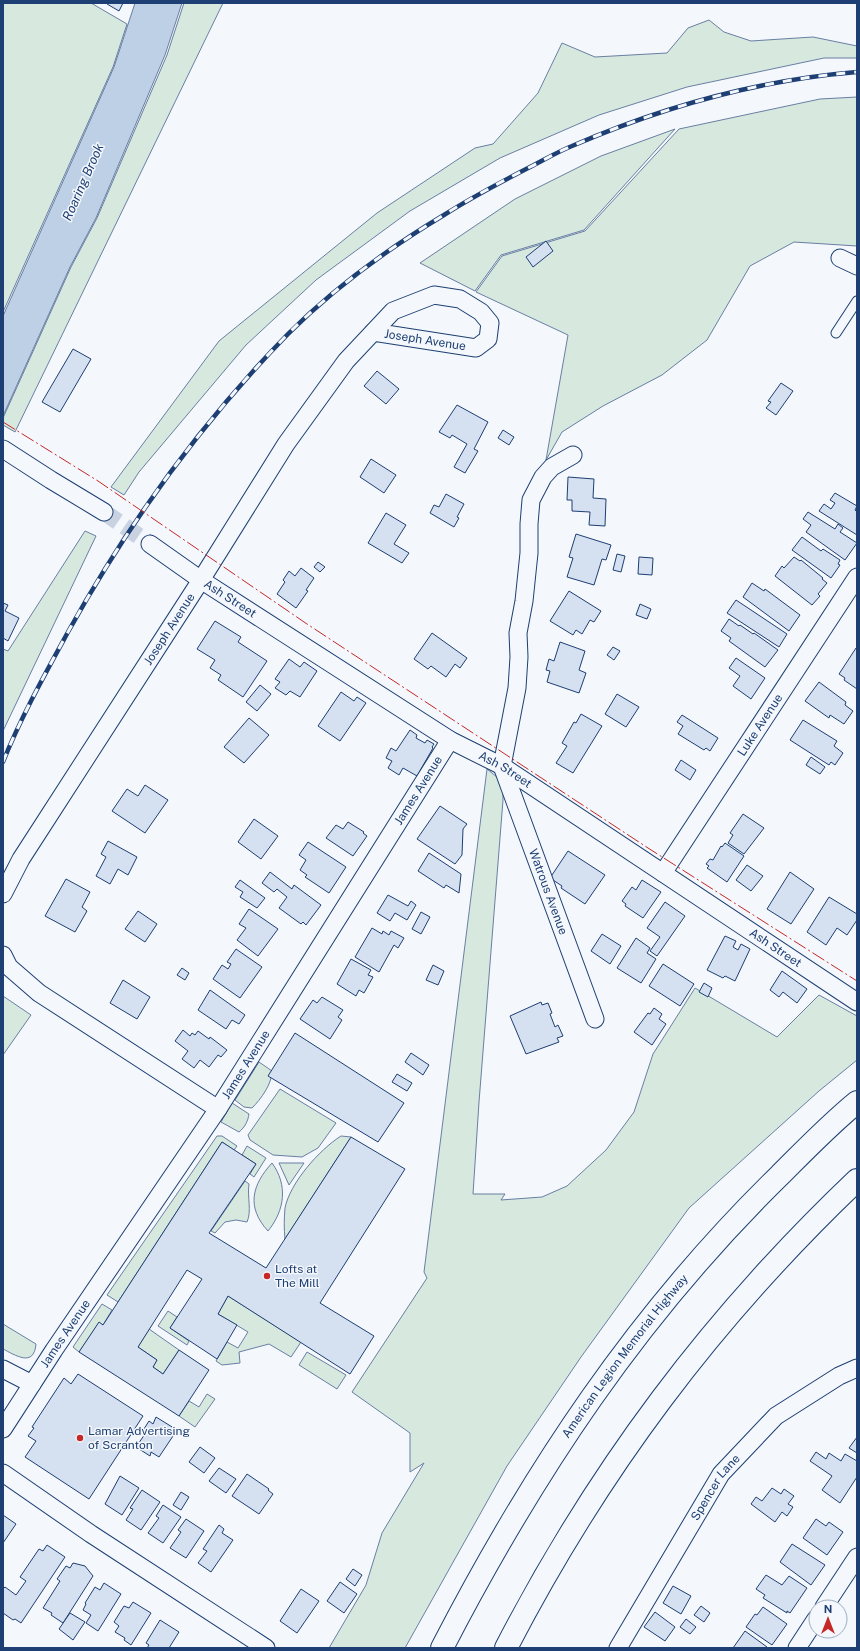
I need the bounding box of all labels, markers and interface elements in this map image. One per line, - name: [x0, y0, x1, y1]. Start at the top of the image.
- water label: Roaring Brook: [59, 141, 107, 223]
- street label: Joseph Avenue: [383, 327, 467, 353]
- street label: Ash Street: [201, 577, 259, 621]
- street label: Joseph Avenue: [141, 590, 198, 668]
- street label: Luke Avenue: [735, 691, 786, 759]
- street label: Ash Street: [476, 748, 535, 791]
- street label: James Avenue: [392, 753, 445, 827]
- street label: Watrous Avenue: [526, 847, 570, 937]
- street label: Ash Street: [747, 926, 804, 970]
- street label: James Avenue: [219, 1027, 273, 1102]
- place label: Lofts at The Mill: [275, 1262, 320, 1290]
- marker: Lofts at The Mill: [262, 1271, 272, 1281]
- street label: American Legion Memorial Highway: [559, 1271, 691, 1441]
- street label: James Avenue: [38, 1297, 93, 1370]
- place label: Lamar Advertising of Scranton: [88, 1424, 190, 1452]
- marker: Lamar Advertising of Scranton: [75, 1433, 85, 1443]
- street label: Spencer Lane: [688, 1451, 743, 1523]
- north arrow: [808, 1599, 848, 1639]
- text: N: [824, 1603, 832, 1615]

